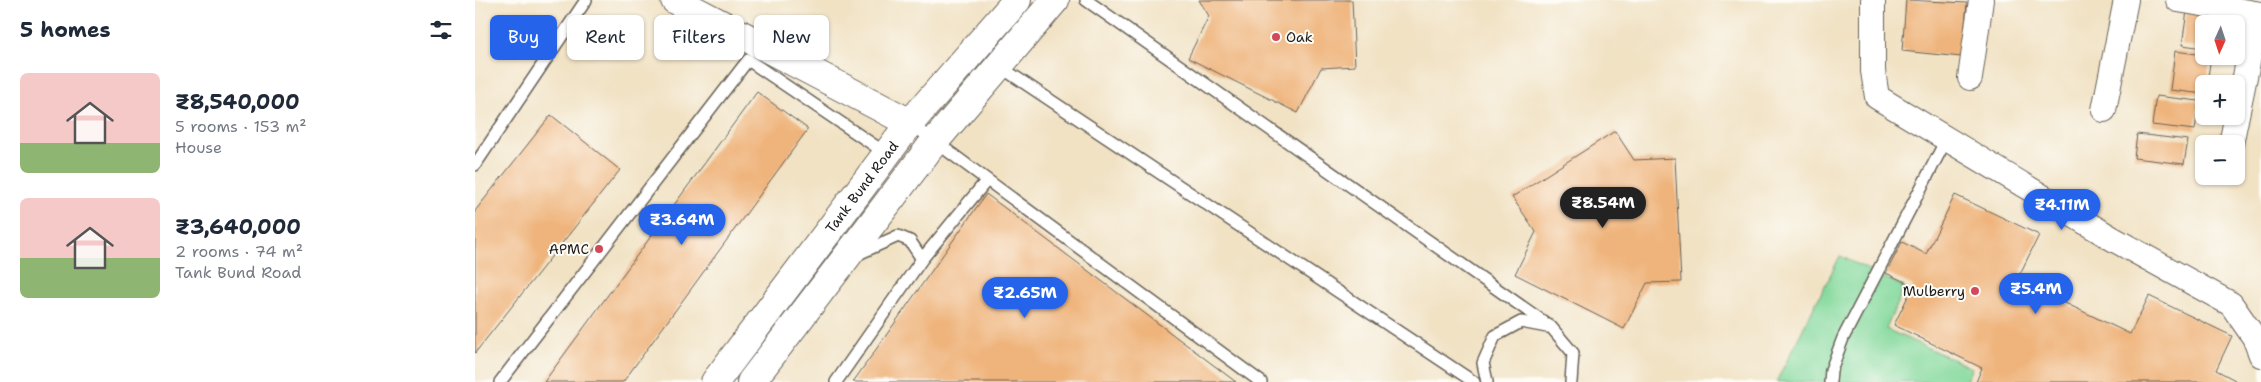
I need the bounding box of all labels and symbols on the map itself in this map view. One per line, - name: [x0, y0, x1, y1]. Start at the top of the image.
- north arrow: [2195, 15, 2245, 65]
- place label: Oak: [1286, 28, 1313, 46]
- marker: Oak: [1270, 31, 1282, 43]
- street label: Tank Bund Road: [821, 137, 902, 237]
- pin: ₹8.54M: [1562, 186, 1644, 229]
- pin: ₹4.11M: [2021, 188, 2103, 231]
- pin: ₹3.64M: [641, 204, 723, 246]
- place label: APMC: [549, 240, 589, 258]
- marker: APMC: [593, 243, 605, 255]
- pin: ₹5.4M: [2001, 272, 2071, 315]
- pin: ₹2.65M: [984, 276, 1066, 319]
- place label: Mulberry: [1903, 282, 1965, 300]
- marker: Mulberry: [1969, 285, 1981, 297]

